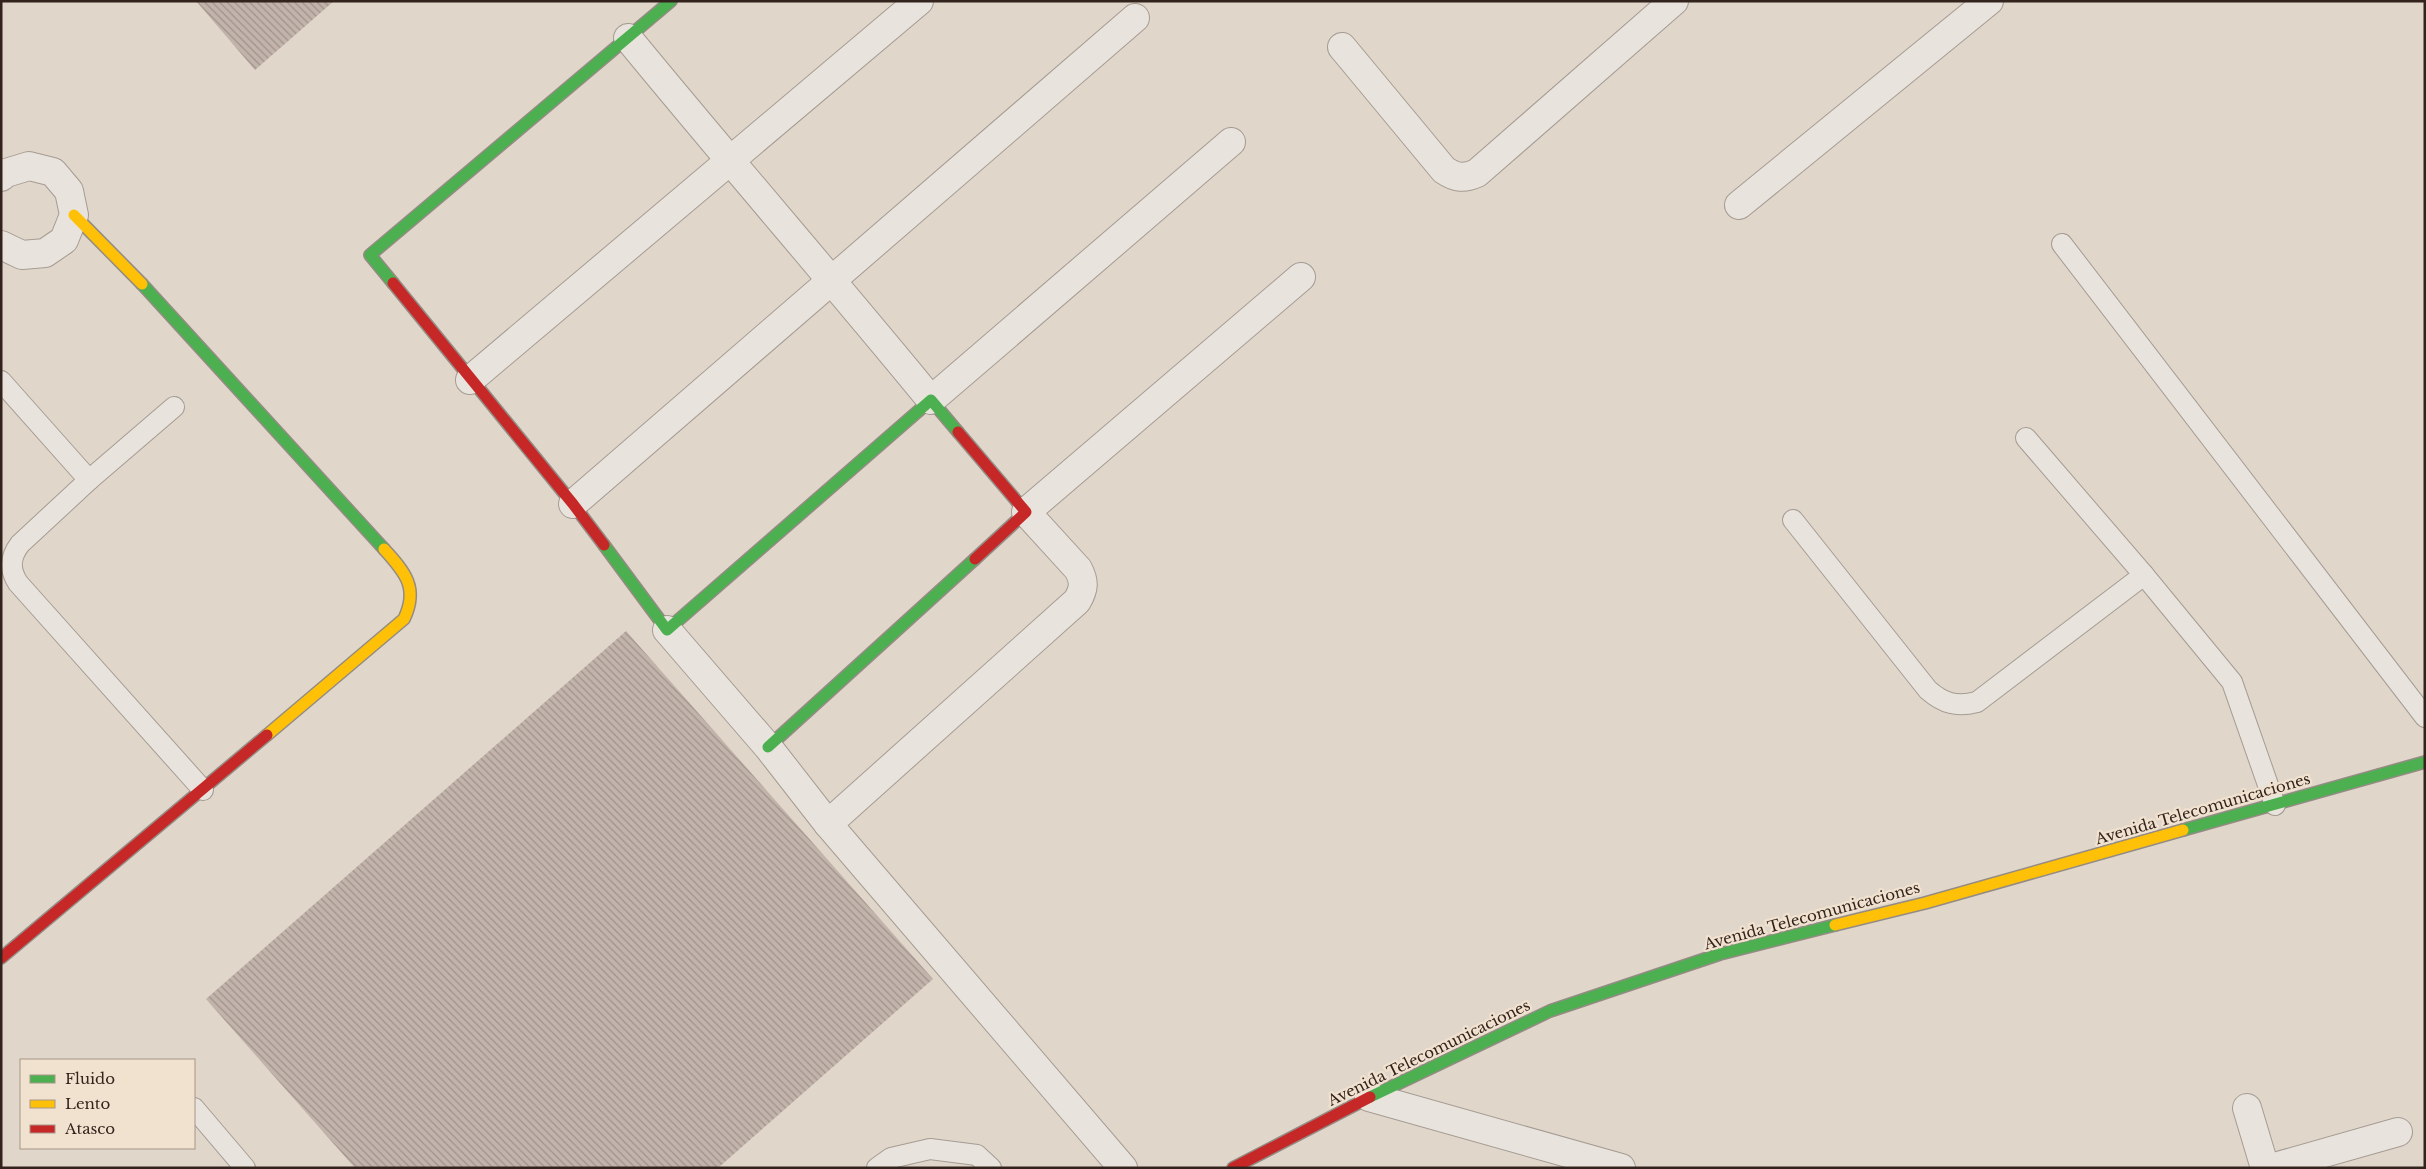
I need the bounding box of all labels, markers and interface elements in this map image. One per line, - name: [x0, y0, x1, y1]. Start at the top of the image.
- street label: Avenida Telecomunicaciones: [2092, 769, 2313, 849]
- street label: Avenida Telecomunicaciones: [1701, 877, 1922, 954]
- street label: Avenida Telecomunicaciones: [1324, 995, 1533, 1110]
- legend: [20, 1059, 195, 1149]
- text: Fluido: [65, 1069, 115, 1088]
- text: Lento: [65, 1094, 111, 1113]
- text: Atasco: [64, 1119, 115, 1138]

